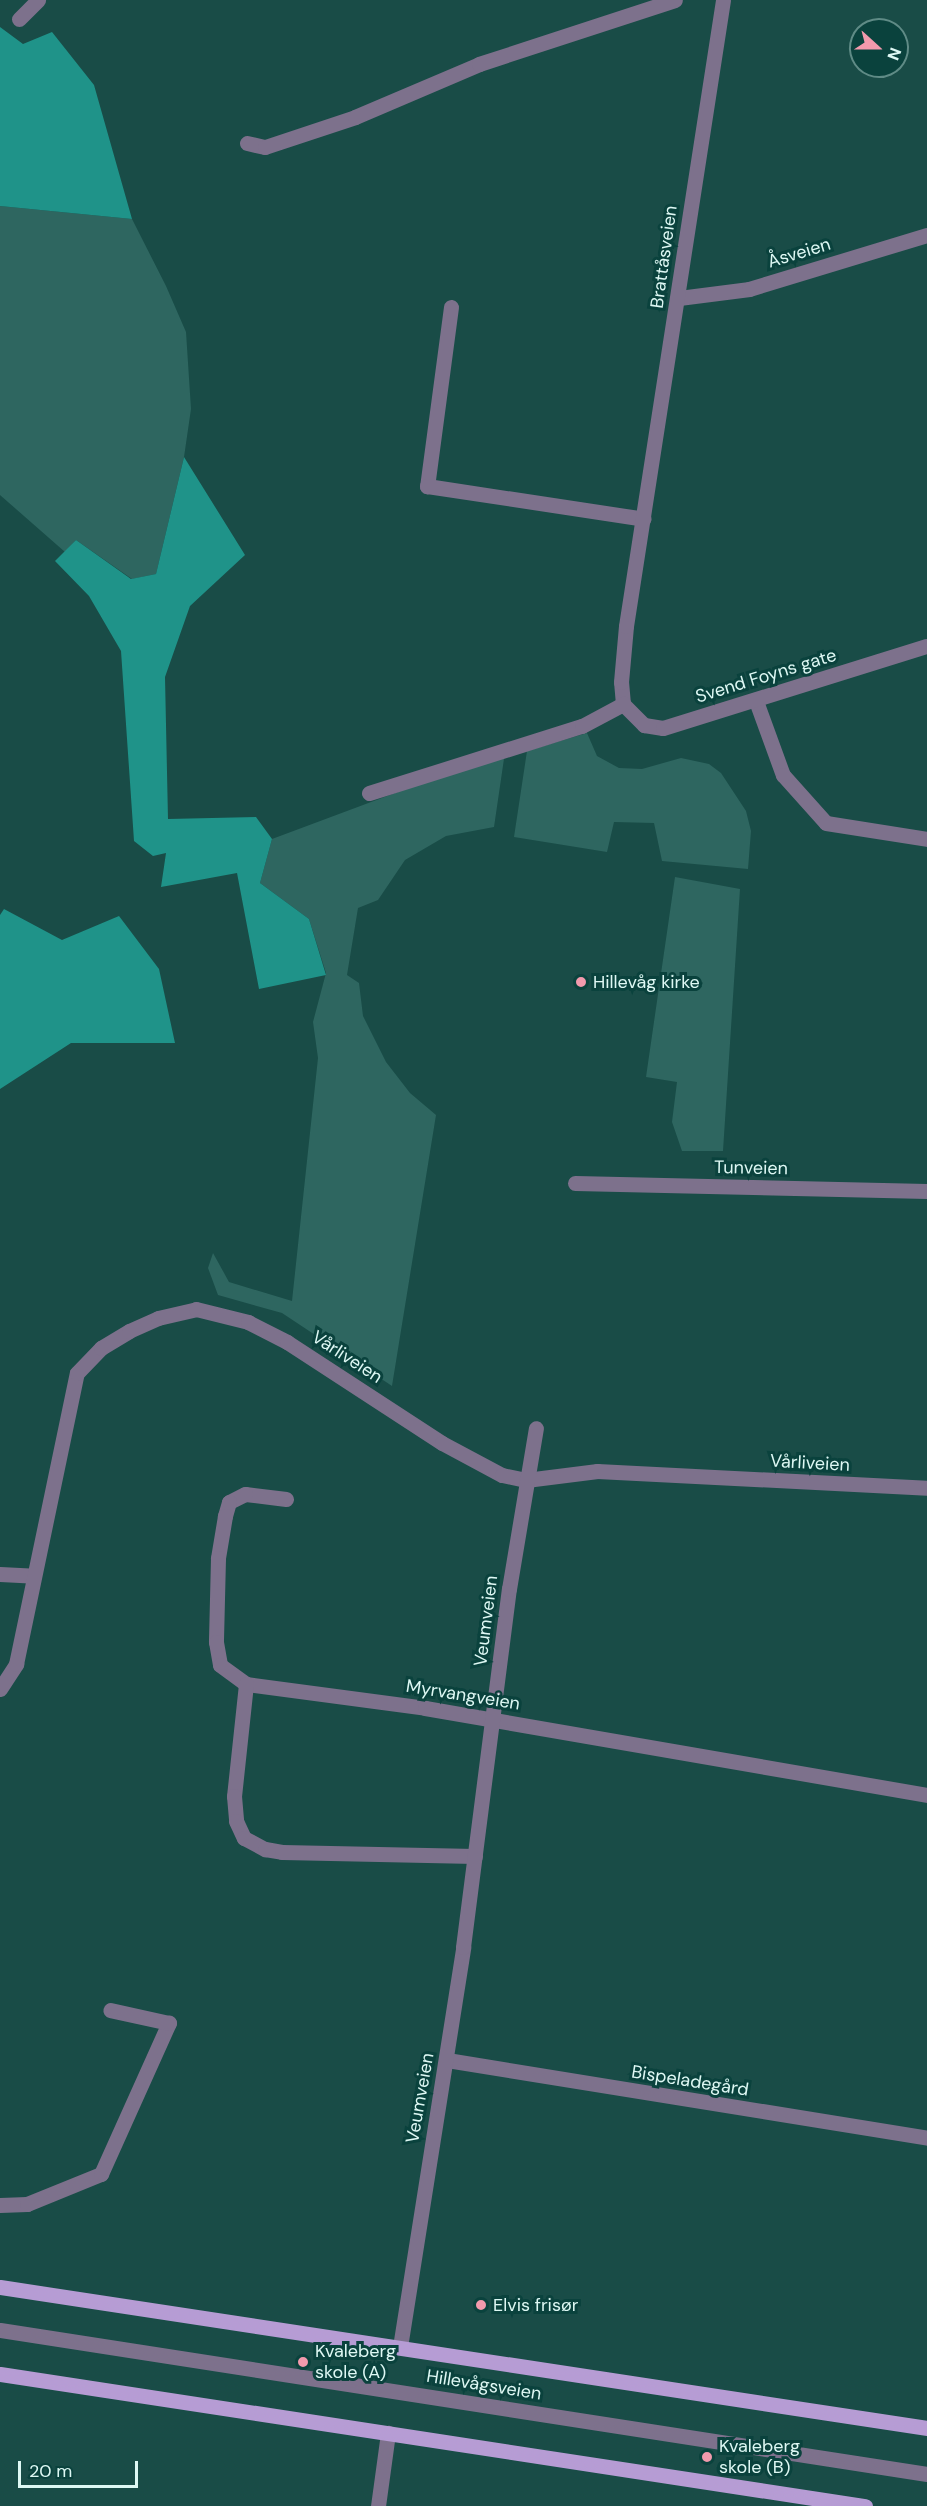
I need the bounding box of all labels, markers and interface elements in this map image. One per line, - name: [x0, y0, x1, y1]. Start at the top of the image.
- north arrow: [849, 18, 909, 78]
- text: N: [883, 45, 906, 63]
- street label: Brattåsveien: [646, 204, 682, 310]
- street label: Åsveien: [765, 233, 833, 273]
- street label: Svend Foyns gate: [693, 644, 839, 708]
- place label: Hillevåg kirke: [593, 971, 700, 993]
- marker: Hillevåg kirke: [574, 975, 588, 989]
- street label: Tunveien: [714, 1157, 788, 1179]
- street label: Vårliveien: [308, 1326, 386, 1388]
- street label: Vårliveien: [770, 1450, 850, 1476]
- street label: Veumveien: [470, 1574, 502, 1668]
- street label: Myrvangveien: [404, 1675, 522, 1715]
- street label: Veumveien: [401, 2051, 439, 2145]
- street label: Bispeladegård: [630, 2061, 750, 2101]
- place label: Elvis frisør: [493, 2294, 578, 2316]
- marker: Elvis frisør: [474, 2298, 488, 2312]
- place label: Kvaleberg skole (A): [315, 2341, 396, 2384]
- marker: Kvaleberg skole (A): [296, 2355, 310, 2369]
- street label: Hillevågsveien: [425, 2365, 543, 2405]
- place label: Kvaleberg skole (B): [719, 2436, 800, 2478]
- scale bar: [21, 2449, 141, 2487]
- marker: Kvaleberg skole (B): [700, 2450, 714, 2464]
- text: 20 m: [29, 2459, 72, 2483]

